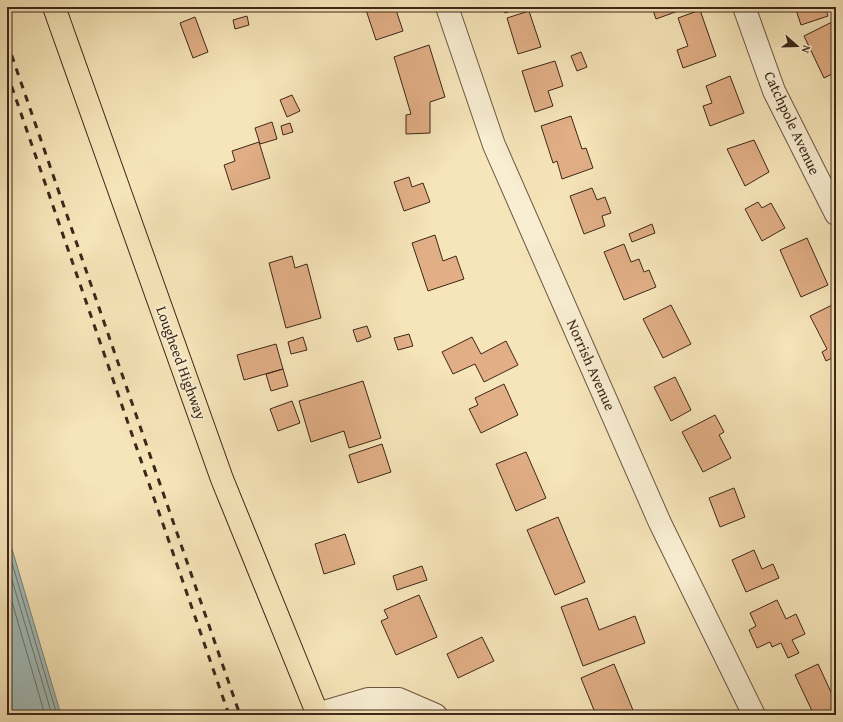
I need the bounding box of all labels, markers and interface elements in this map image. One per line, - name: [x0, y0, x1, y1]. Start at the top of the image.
- north arrow: [777, 26, 817, 66]
- text: N: [797, 43, 815, 56]
- street label: Catchpole Avenue: [759, 68, 826, 178]
- street label: Lougheed Highway: [151, 303, 212, 423]
- street label: Norrish Avenue: [562, 316, 621, 414]

